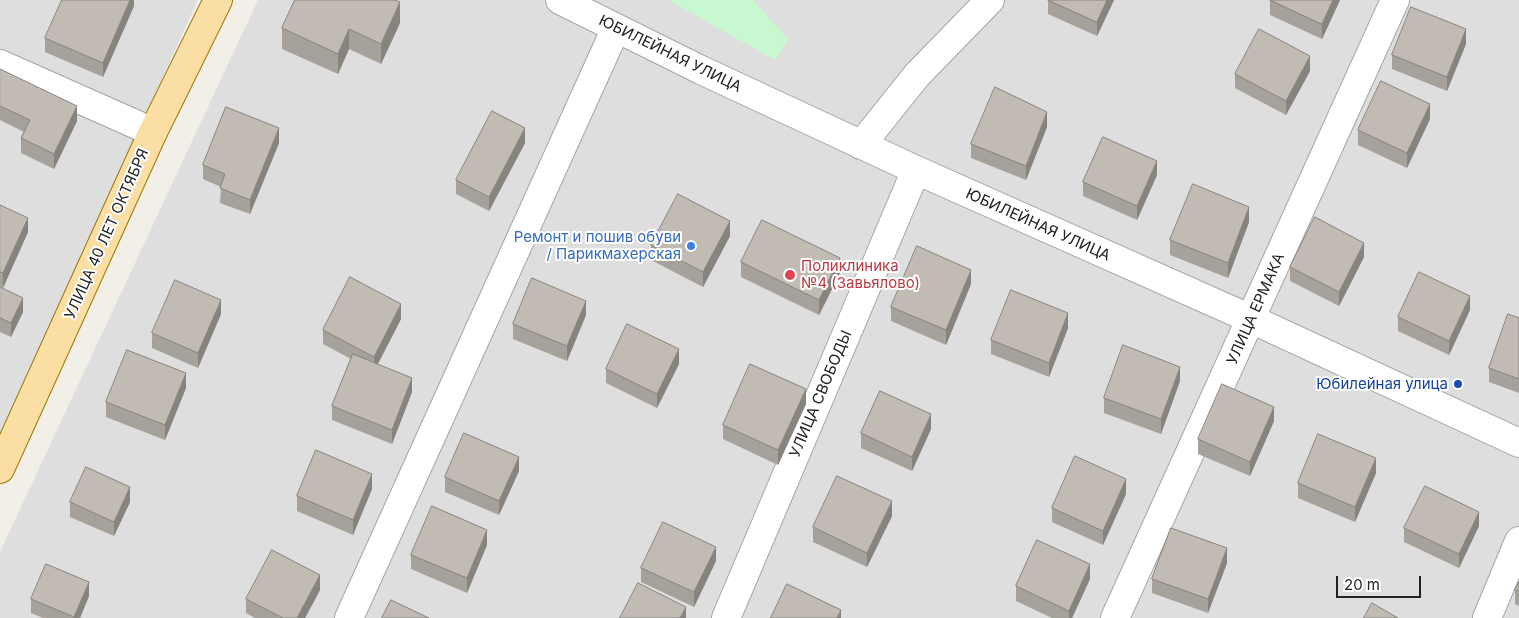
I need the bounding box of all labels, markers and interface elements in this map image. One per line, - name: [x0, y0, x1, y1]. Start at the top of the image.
- street label: ЮБИЛЕЙНАЯ УЛИЦА: [596, 12, 744, 96]
- street label: УЛИЦА 40 ЛЕТ ОКТЯБРЯ: [61, 146, 153, 322]
- street label: ЮБИЛЕЙНАЯ УЛИЦА: [963, 185, 1113, 265]
- place label: Ремонт и пошив обуви / Парикмахерская: [514, 228, 681, 263]
- marker: Ремонт и пошив обуви / Парикмахерская: [685, 240, 697, 252]
- street label: УЛИЦА ЕРМАКА: [1223, 250, 1289, 368]
- place label: Поликлиника №4 (Завьялово): [801, 257, 920, 292]
- marker: Поликлиника №4 (Завьялово): [783, 268, 797, 282]
- street label: УЛИЦА СВОБОДЫ: [786, 328, 856, 460]
- place label: Юбилейная улица: [1316, 375, 1448, 393]
- marker: Юбилейная улица: [1452, 378, 1464, 390]
- scale bar: [1339, 566, 1424, 598]
- text: 20 m: [1344, 575, 1380, 594]

